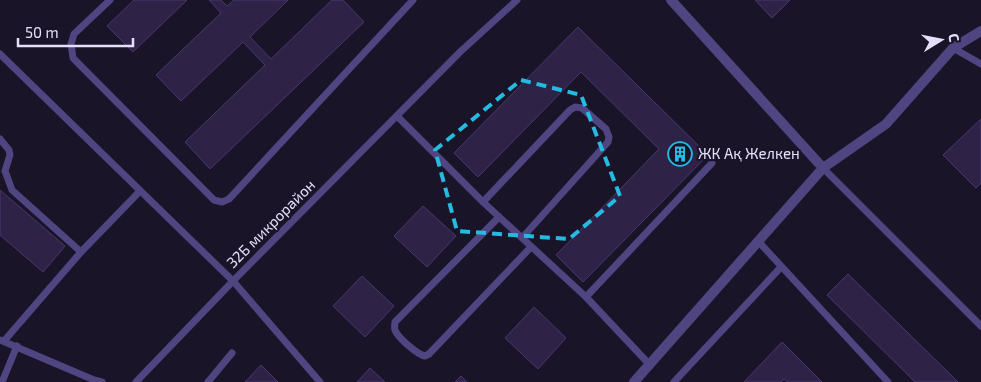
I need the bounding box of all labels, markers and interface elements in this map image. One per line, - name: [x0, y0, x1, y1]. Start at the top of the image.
- scale bar: [18, 15, 132, 47]
- north arrow: [916, 15, 966, 65]
- text: 50 m: [25, 23, 59, 41]
- text: С: [945, 32, 963, 43]
- building icon: ЖК Ақ Желкен: [667, 141, 693, 167]
- place label: ЖК Ақ Желкен: [698, 144, 800, 162]
- street label: 32Б микрорайон: [222, 175, 318, 271]

